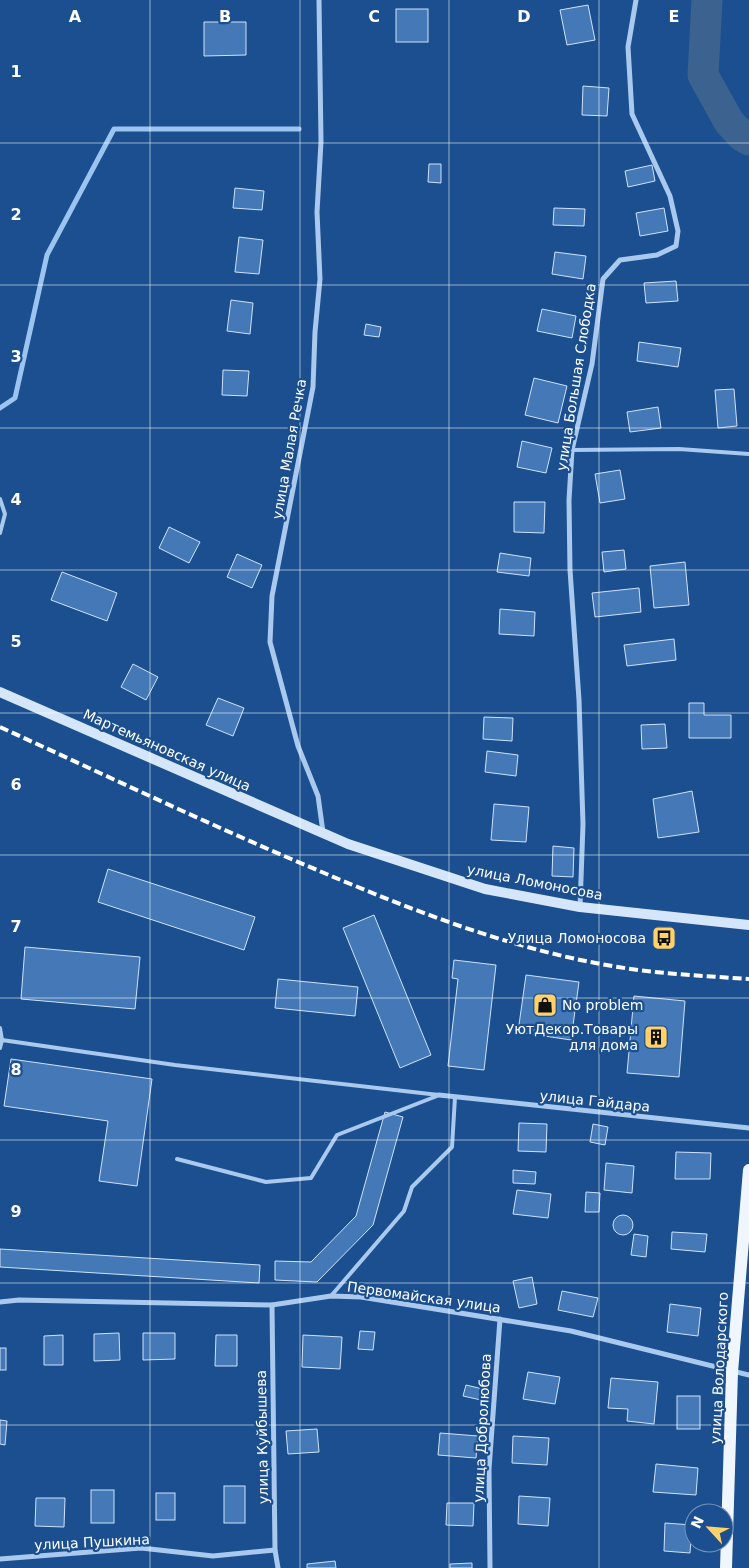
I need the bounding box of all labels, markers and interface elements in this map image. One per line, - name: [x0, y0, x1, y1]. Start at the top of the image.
- text: A: [69, 7, 82, 26]
- text: B: [219, 7, 231, 26]
- text: C: [368, 7, 380, 26]
- text: D: [517, 7, 531, 26]
- text: E: [669, 7, 679, 26]
- text: 1: [10, 62, 22, 81]
- text: 2: [10, 205, 22, 224]
- street label: улица Большая Слободка: [553, 282, 599, 472]
- text: 3: [10, 347, 22, 366]
- street label: улица Малая Речка: [269, 378, 309, 520]
- text: 4: [10, 490, 22, 509]
- text: 5: [10, 632, 22, 651]
- street label: Мартемьяновская улица: [81, 706, 253, 794]
- text: 6: [10, 775, 22, 794]
- street label: улица Ломоносова: [466, 861, 604, 903]
- text: 7: [10, 917, 22, 936]
- bus stop icon: Улица Ломоносова: [651, 925, 677, 951]
- place label: Улица Ломоносова: [508, 930, 646, 946]
- shop icon: No problem: [532, 992, 558, 1018]
- place label: No problem: [562, 997, 643, 1013]
- place label: УютДекор.Товары для дома: [506, 1021, 638, 1053]
- building icon: УютДекор.Товары для дома: [643, 1024, 669, 1050]
- text: 8: [10, 1060, 22, 1079]
- street label: улица Гайдара: [539, 1087, 651, 1115]
- text: 9: [10, 1202, 22, 1221]
- street label: Первомайская улица: [346, 1278, 502, 1316]
- street label: улица Володарского: [707, 1292, 731, 1444]
- street label: улица Добролюбова: [470, 1353, 494, 1503]
- street label: улица Куйбышева: [253, 1370, 271, 1504]
- north arrow: [684, 1503, 734, 1553]
- text: N: [688, 1514, 707, 1531]
- street label: улица Пушкина: [34, 1531, 150, 1553]

